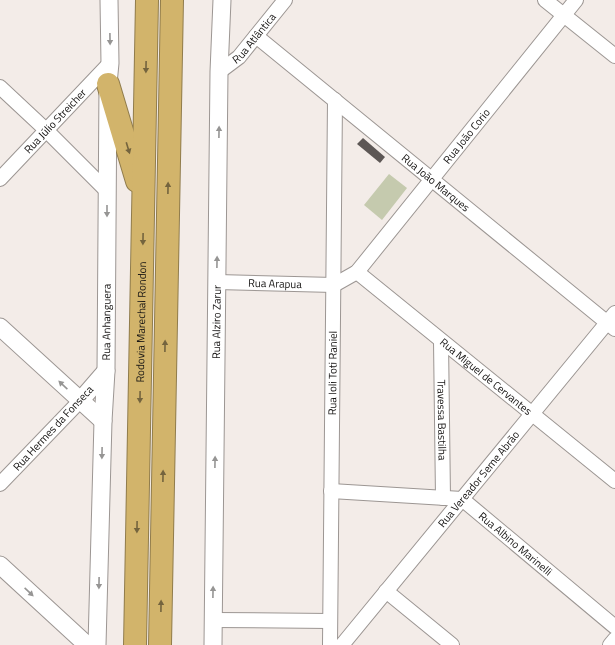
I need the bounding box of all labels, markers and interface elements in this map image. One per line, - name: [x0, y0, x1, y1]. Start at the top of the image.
- street label: Rua Atlântica: [229, 9, 280, 67]
- one-way arrow: [107, 33, 113, 46]
- one-way arrow: [143, 61, 149, 74]
- street label: Rua Júlio Streicher: [20, 85, 90, 157]
- street label: Rua João Corio: [439, 105, 494, 167]
- one-way arrow: [216, 125, 222, 138]
- one-way arrow: [125, 143, 131, 155]
- street label: Rua João Marques: [398, 150, 473, 215]
- one-way arrow: [165, 182, 172, 194]
- one-way arrow: [104, 205, 110, 218]
- one-way arrow: [140, 233, 146, 246]
- one-way arrow: [214, 255, 220, 268]
- street label: Rodovia Marechal Rondon: [132, 261, 150, 383]
- street label: Rua Arapua: [248, 275, 302, 292]
- street label: Rua Anhanguera: [98, 283, 115, 361]
- street label: Rua Alziro Zarur: [208, 285, 225, 359]
- street label: Rua Ioli Toti Raniel: [324, 331, 341, 415]
- street label: Rua Miguel de Cervantes: [436, 334, 535, 419]
- one-way arrow: [162, 339, 168, 352]
- street label: Travessa Bastilha: [433, 380, 451, 461]
- street label: Rua Hermes da Fonseca: [9, 381, 97, 474]
- one-way arrow: [58, 381, 69, 390]
- one-way arrow: [137, 391, 143, 404]
- street label: Rua Vereador Seme Abrão: [434, 427, 523, 531]
- one-way arrow: [99, 447, 105, 460]
- one-way arrow: [212, 455, 218, 468]
- one-way arrow: [160, 469, 166, 482]
- street label: Rua Albino Marinelli: [475, 508, 556, 579]
- one-way arrow: [134, 521, 140, 534]
- one-way arrow: [96, 577, 102, 590]
- one-way arrow: [210, 585, 216, 598]
- one-way arrow: [24, 587, 34, 596]
- one-way arrow: [158, 599, 164, 612]

